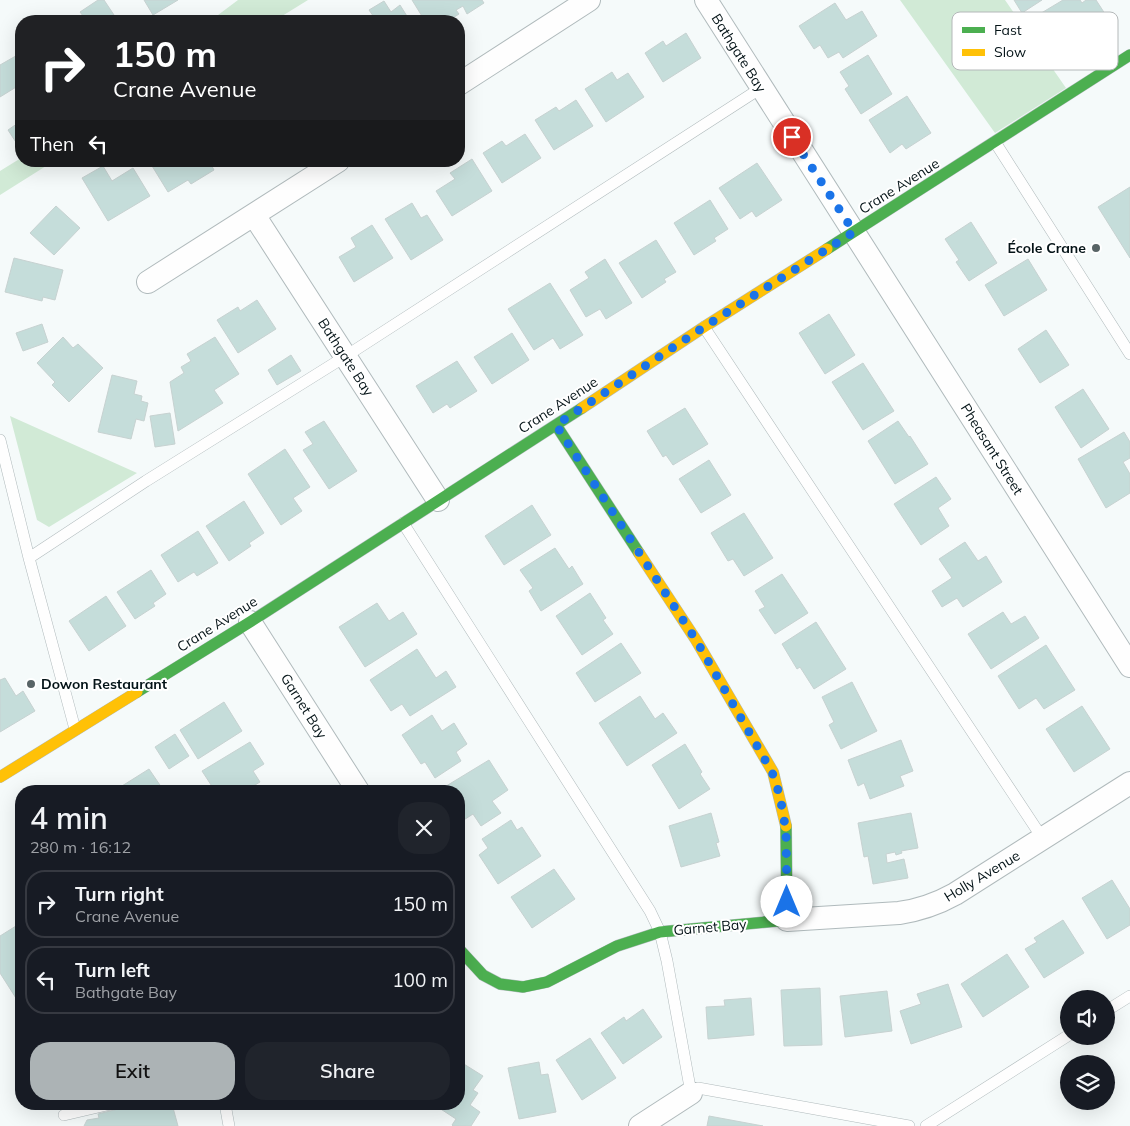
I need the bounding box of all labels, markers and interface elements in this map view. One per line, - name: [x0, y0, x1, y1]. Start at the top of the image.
- street label: Bathgate Bay: [708, 10, 771, 96]
- legend: [952, 12, 1118, 70]
- text: Fast: [994, 21, 1022, 39]
- text: 150 m: [113, 32, 217, 76]
- icon: right: [30, 35, 95, 100]
- text: Slow: [994, 43, 1026, 61]
- text: Crane Avenue: [113, 75, 256, 103]
- pin: [771, 116, 813, 158]
- icon: arrive: [778, 123, 806, 151]
- icon: left: [84, 130, 112, 158]
- text: Then: [30, 132, 74, 156]
- street label: Crane Avenue: [856, 154, 942, 218]
- place label: École Crane: [1008, 239, 1086, 257]
- marker: École Crane: [1090, 242, 1102, 254]
- street label: Bathgate Bay: [314, 315, 378, 400]
- street label: Crane Avenue: [515, 373, 601, 437]
- street label: Pheasant Street: [957, 400, 1027, 498]
- street label: Crane Avenue: [174, 592, 260, 656]
- street label: Garnet Bay: [277, 670, 331, 742]
- place label: Dowon Restaurant: [41, 675, 168, 693]
- marker: Dowon Restaurant: [25, 678, 37, 690]
- text: 4 min: [30, 799, 108, 837]
- button: close: [398, 802, 450, 854]
- text: 280 m · 16:12: [30, 837, 131, 857]
- street label: Holly Avenue: [941, 846, 1023, 906]
- position arrow: [760, 875, 812, 927]
- text: Turn right: [75, 882, 164, 906]
- icon: right: [32, 890, 60, 918]
- text: 150 m: [392, 892, 448, 916]
- text: Crane Avenue: [75, 906, 179, 926]
- street label: Garnet Bay: [673, 915, 748, 939]
- text: Turn left: [75, 958, 150, 982]
- icon: left: [32, 966, 60, 994]
- text: 100 m: [392, 968, 448, 992]
- text: Bathgate Bay: [75, 982, 177, 1002]
- map controls: [1060, 990, 1115, 1110]
- button: sound: [1060, 990, 1115, 1045]
- button: Exit: [30, 1042, 235, 1100]
- button: Share: [245, 1042, 450, 1100]
- button: layers: [1060, 1055, 1115, 1110]

